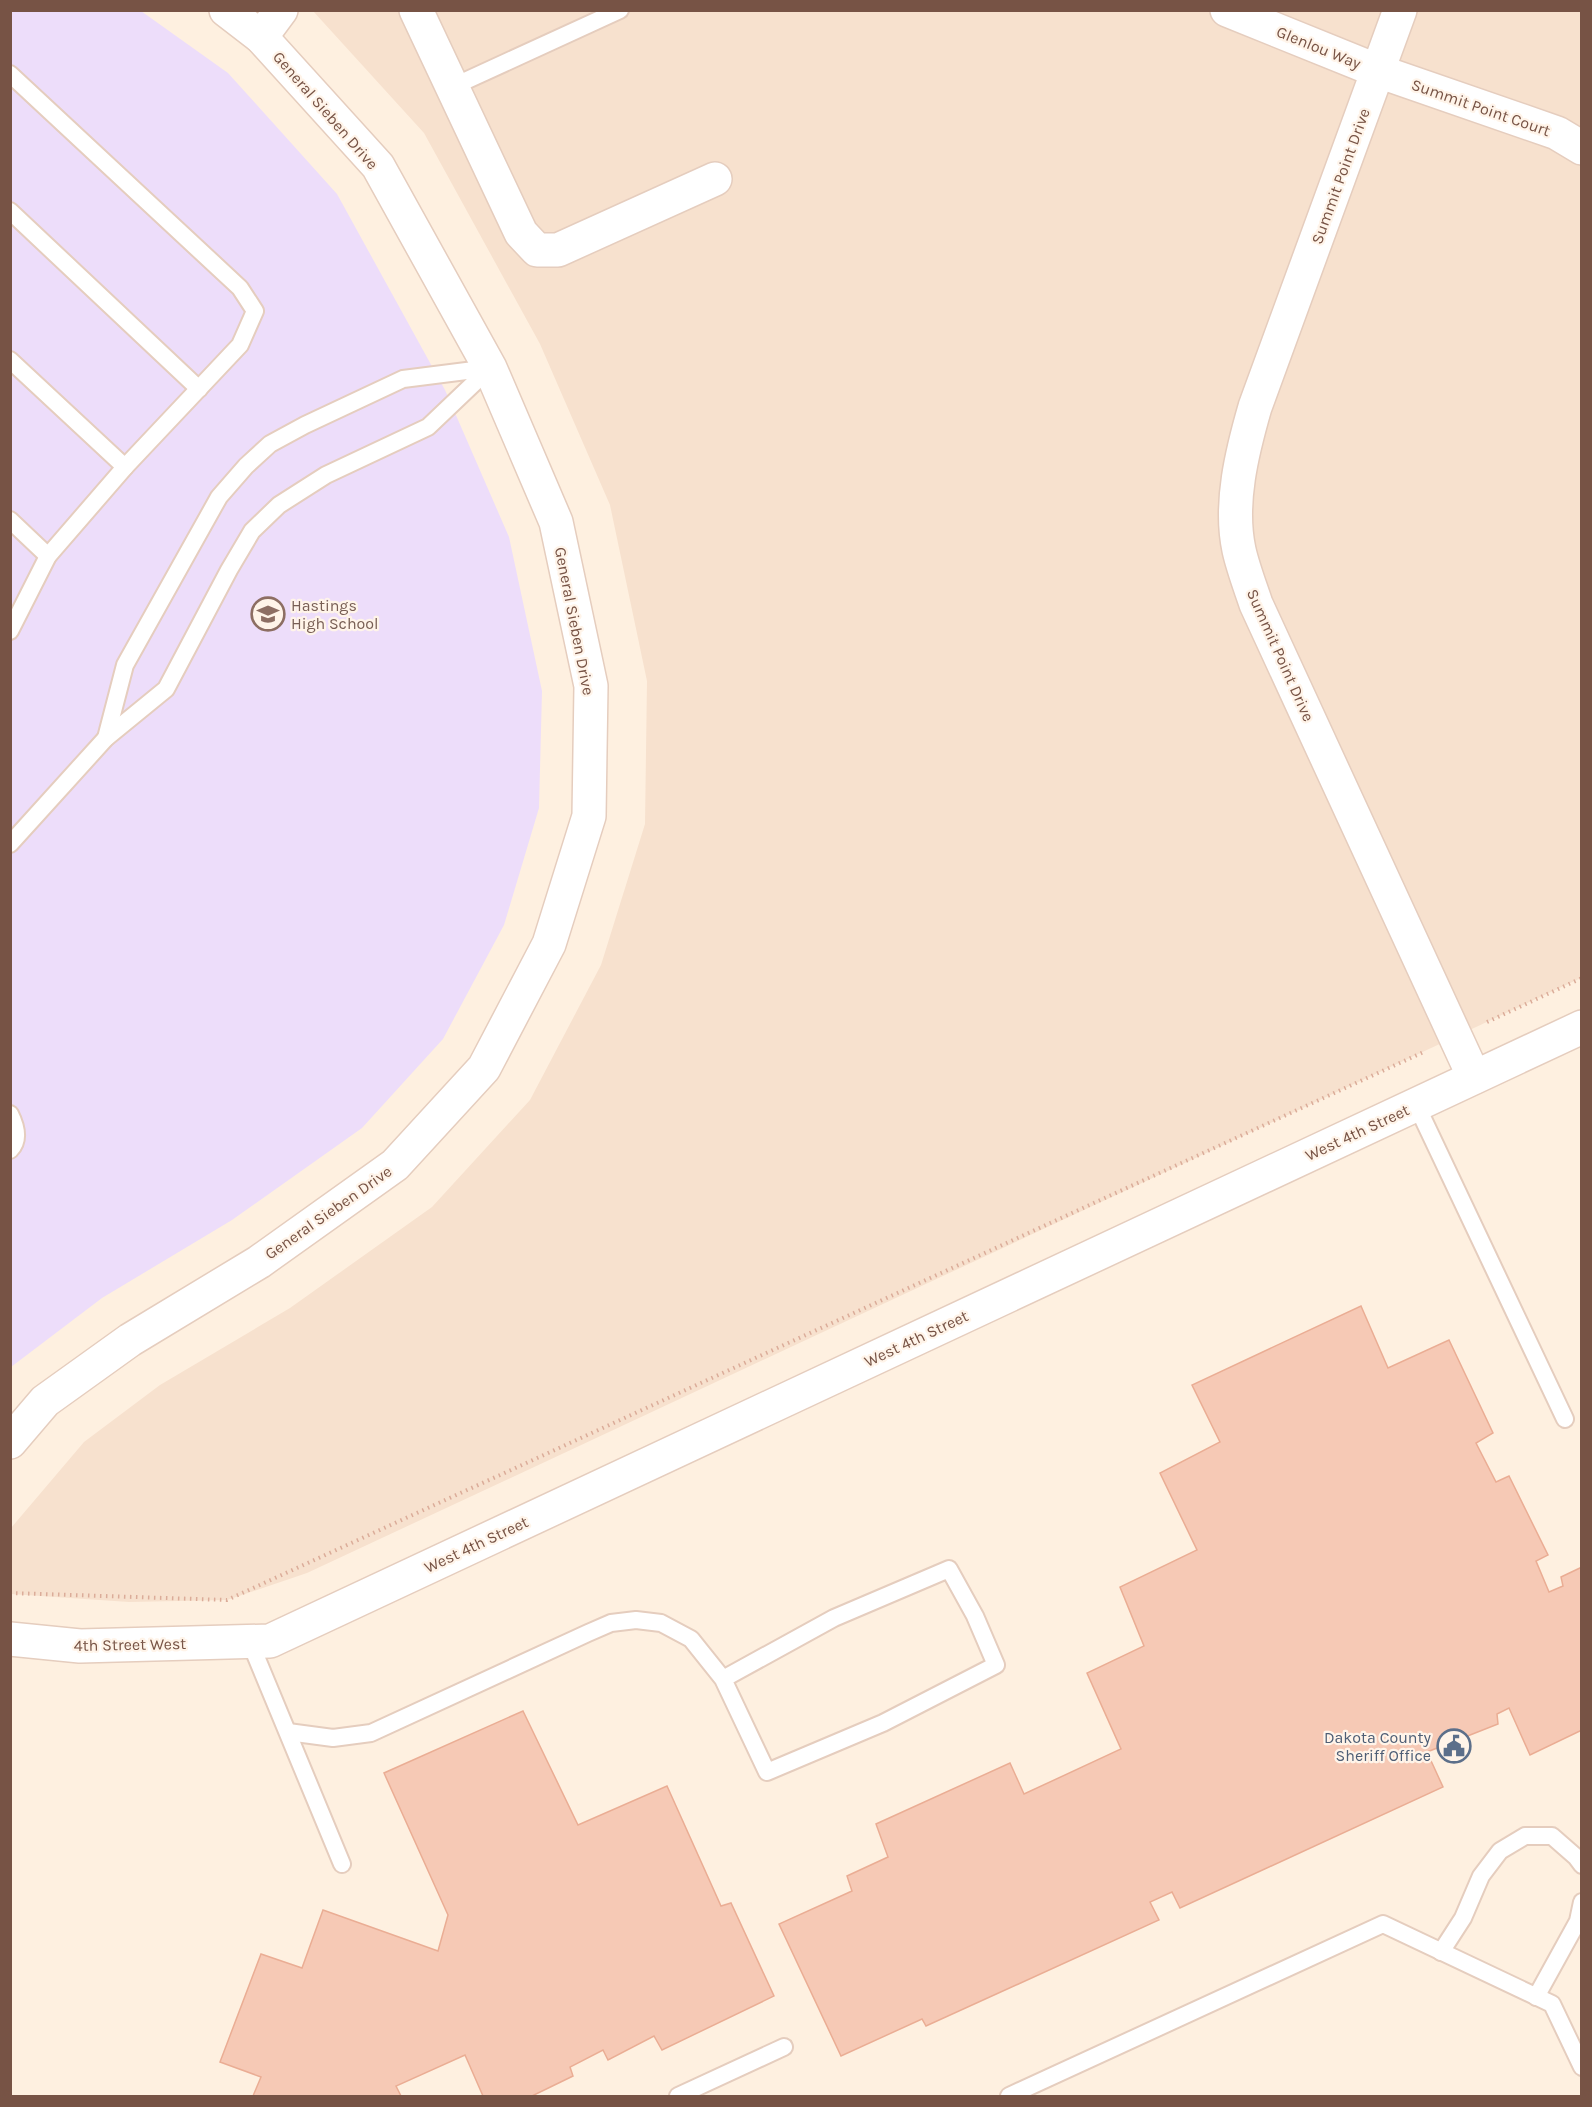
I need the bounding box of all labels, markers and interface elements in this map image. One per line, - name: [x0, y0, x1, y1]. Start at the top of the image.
- street label: Glenlou Way: [1274, 22, 1364, 73]
- street label: General Sieben Drive: [269, 47, 382, 173]
- street label: Summit Point Court: [1409, 75, 1553, 140]
- street label: Summit Point Drive: [1307, 106, 1374, 247]
- street label: General Sieben Drive: [551, 545, 598, 697]
- street label: Summit Point Drive: [1243, 586, 1318, 724]
- school or university icon: Hastings High School: [250, 596, 286, 632]
- place label: Hastings High School: [291, 596, 379, 633]
- street label: West 4th Street: [1302, 1100, 1412, 1165]
- street label: General Sieben Drive: [261, 1161, 395, 1263]
- street label: West 4th Street: [861, 1306, 971, 1371]
- street label: West 4th Street: [421, 1512, 531, 1577]
- street label: 4th Street West: [74, 1634, 186, 1655]
- place label: Dakota County Sheriff Office: [1324, 1728, 1432, 1765]
- public building icon: Dakota County Sheriff Office: [1436, 1728, 1472, 1764]

